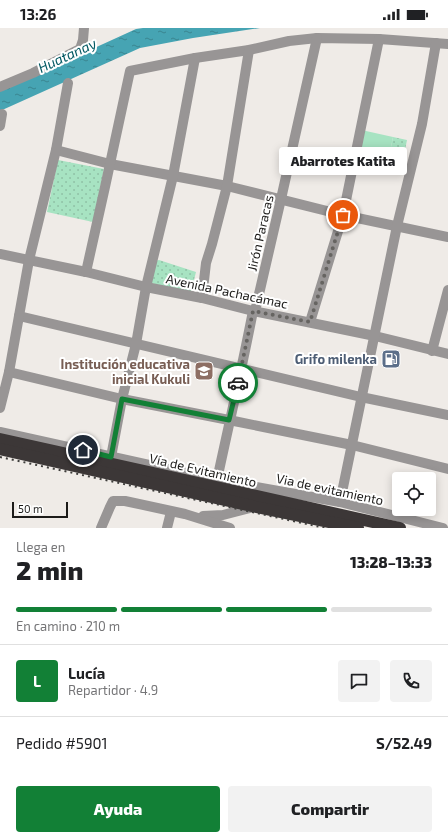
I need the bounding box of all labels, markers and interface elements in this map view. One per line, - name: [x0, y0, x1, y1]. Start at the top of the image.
- text: 13:26: [20, 5, 56, 23]
- water label: Huatanay: [35, 34, 99, 76]
- callout: Abarrotes Katita: [279, 147, 407, 175]
- text: Abarrotes Katita: [291, 153, 395, 169]
- street label: Jirón Paracas: [243, 193, 277, 273]
- pin: [326, 198, 360, 232]
- icon: bag: [332, 204, 354, 226]
- street label: Avenida Pachacámac: [165, 270, 289, 312]
- fuel station icon: Grifo milenka: [380, 348, 402, 370]
- place label: Grifo milenka: [295, 351, 377, 367]
- place label: Institución educativa inicial Kukuli: [61, 356, 190, 387]
- school or university icon: Institución educativa inicial Kukuli: [193, 360, 215, 382]
- courier: [218, 363, 258, 403]
- icon: car: [227, 372, 249, 394]
- pin: [66, 433, 100, 467]
- icon: home: [72, 439, 94, 461]
- street label: Vía de Evitamiento: [148, 450, 258, 490]
- street label: Via de evitamiento: [275, 470, 385, 508]
- map controls: [392, 472, 436, 516]
- button: locate: [392, 472, 436, 516]
- scale bar: [12, 500, 68, 519]
- text: 50 m: [18, 502, 43, 515]
- text: Llega en: [16, 539, 65, 555]
- text: 13:28–13:33: [350, 553, 432, 571]
- text: 2 min: [16, 554, 83, 585]
- text: En camino · 210 m: [16, 618, 120, 634]
- button: chat: [338, 660, 380, 702]
- button: phone: [390, 660, 432, 702]
- text: Lucía: [68, 664, 105, 682]
- text: L: [33, 672, 41, 690]
- text: Repartidor · 4.9: [68, 682, 158, 698]
- text: Pedido #5901: [16, 734, 108, 752]
- text: S/52.49: [376, 734, 432, 752]
- button: Ayuda: [16, 786, 220, 832]
- button: Compartir: [228, 786, 432, 832]

